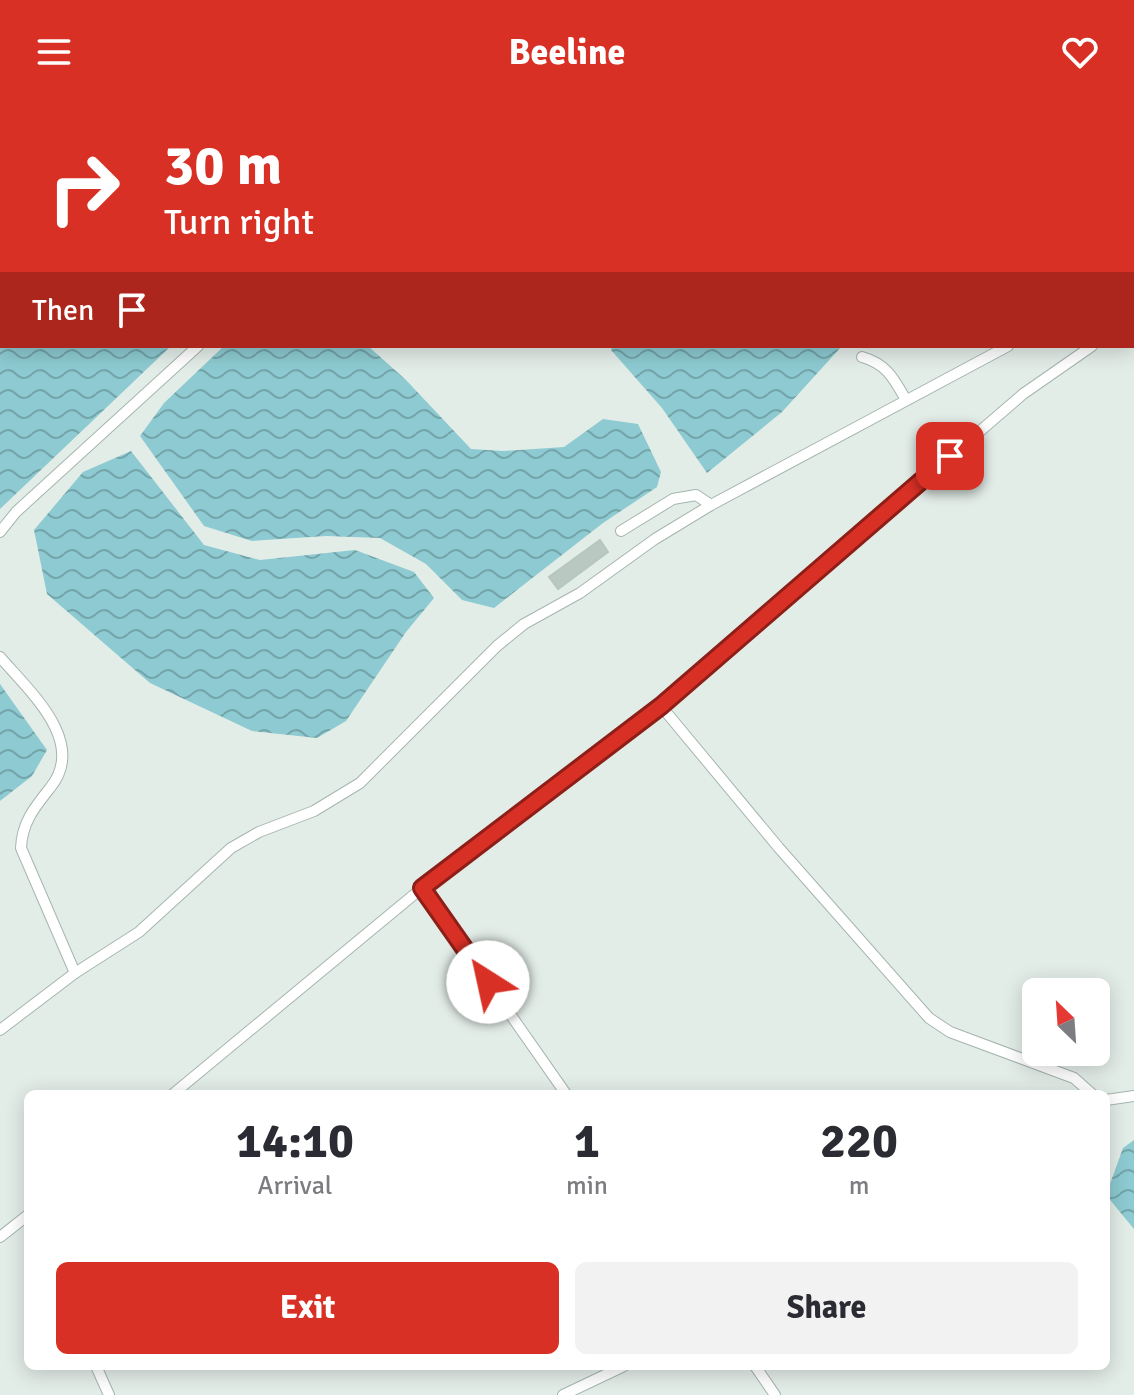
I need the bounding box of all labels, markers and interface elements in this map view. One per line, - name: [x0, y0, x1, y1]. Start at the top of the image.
- icon: menu: [32, 30, 76, 74]
- text: Beeline: [509, 30, 625, 75]
- icon: heart: [1058, 30, 1102, 74]
- text: 30 m: [164, 131, 282, 200]
- icon: right: [32, 136, 136, 240]
- text: Turn right: [164, 200, 314, 245]
- icon: arrive: [110, 288, 154, 332]
- text: Then: [32, 292, 94, 329]
- pin: [916, 422, 984, 490]
- icon: arrive: [928, 434, 972, 478]
- position arrow: [446, 940, 530, 1024]
- north arrow: [1022, 978, 1110, 1066]
- map controls: [1022, 978, 1110, 1066]
- text: 14:10: [236, 1112, 354, 1171]
- text: 1: [574, 1112, 600, 1171]
- text: 220: [820, 1112, 898, 1171]
- text: Arrival: [258, 1170, 332, 1202]
- text: min: [566, 1170, 608, 1202]
- text: m: [849, 1170, 869, 1202]
- button: Exit: [56, 1262, 559, 1354]
- button: Share: [575, 1262, 1078, 1354]

